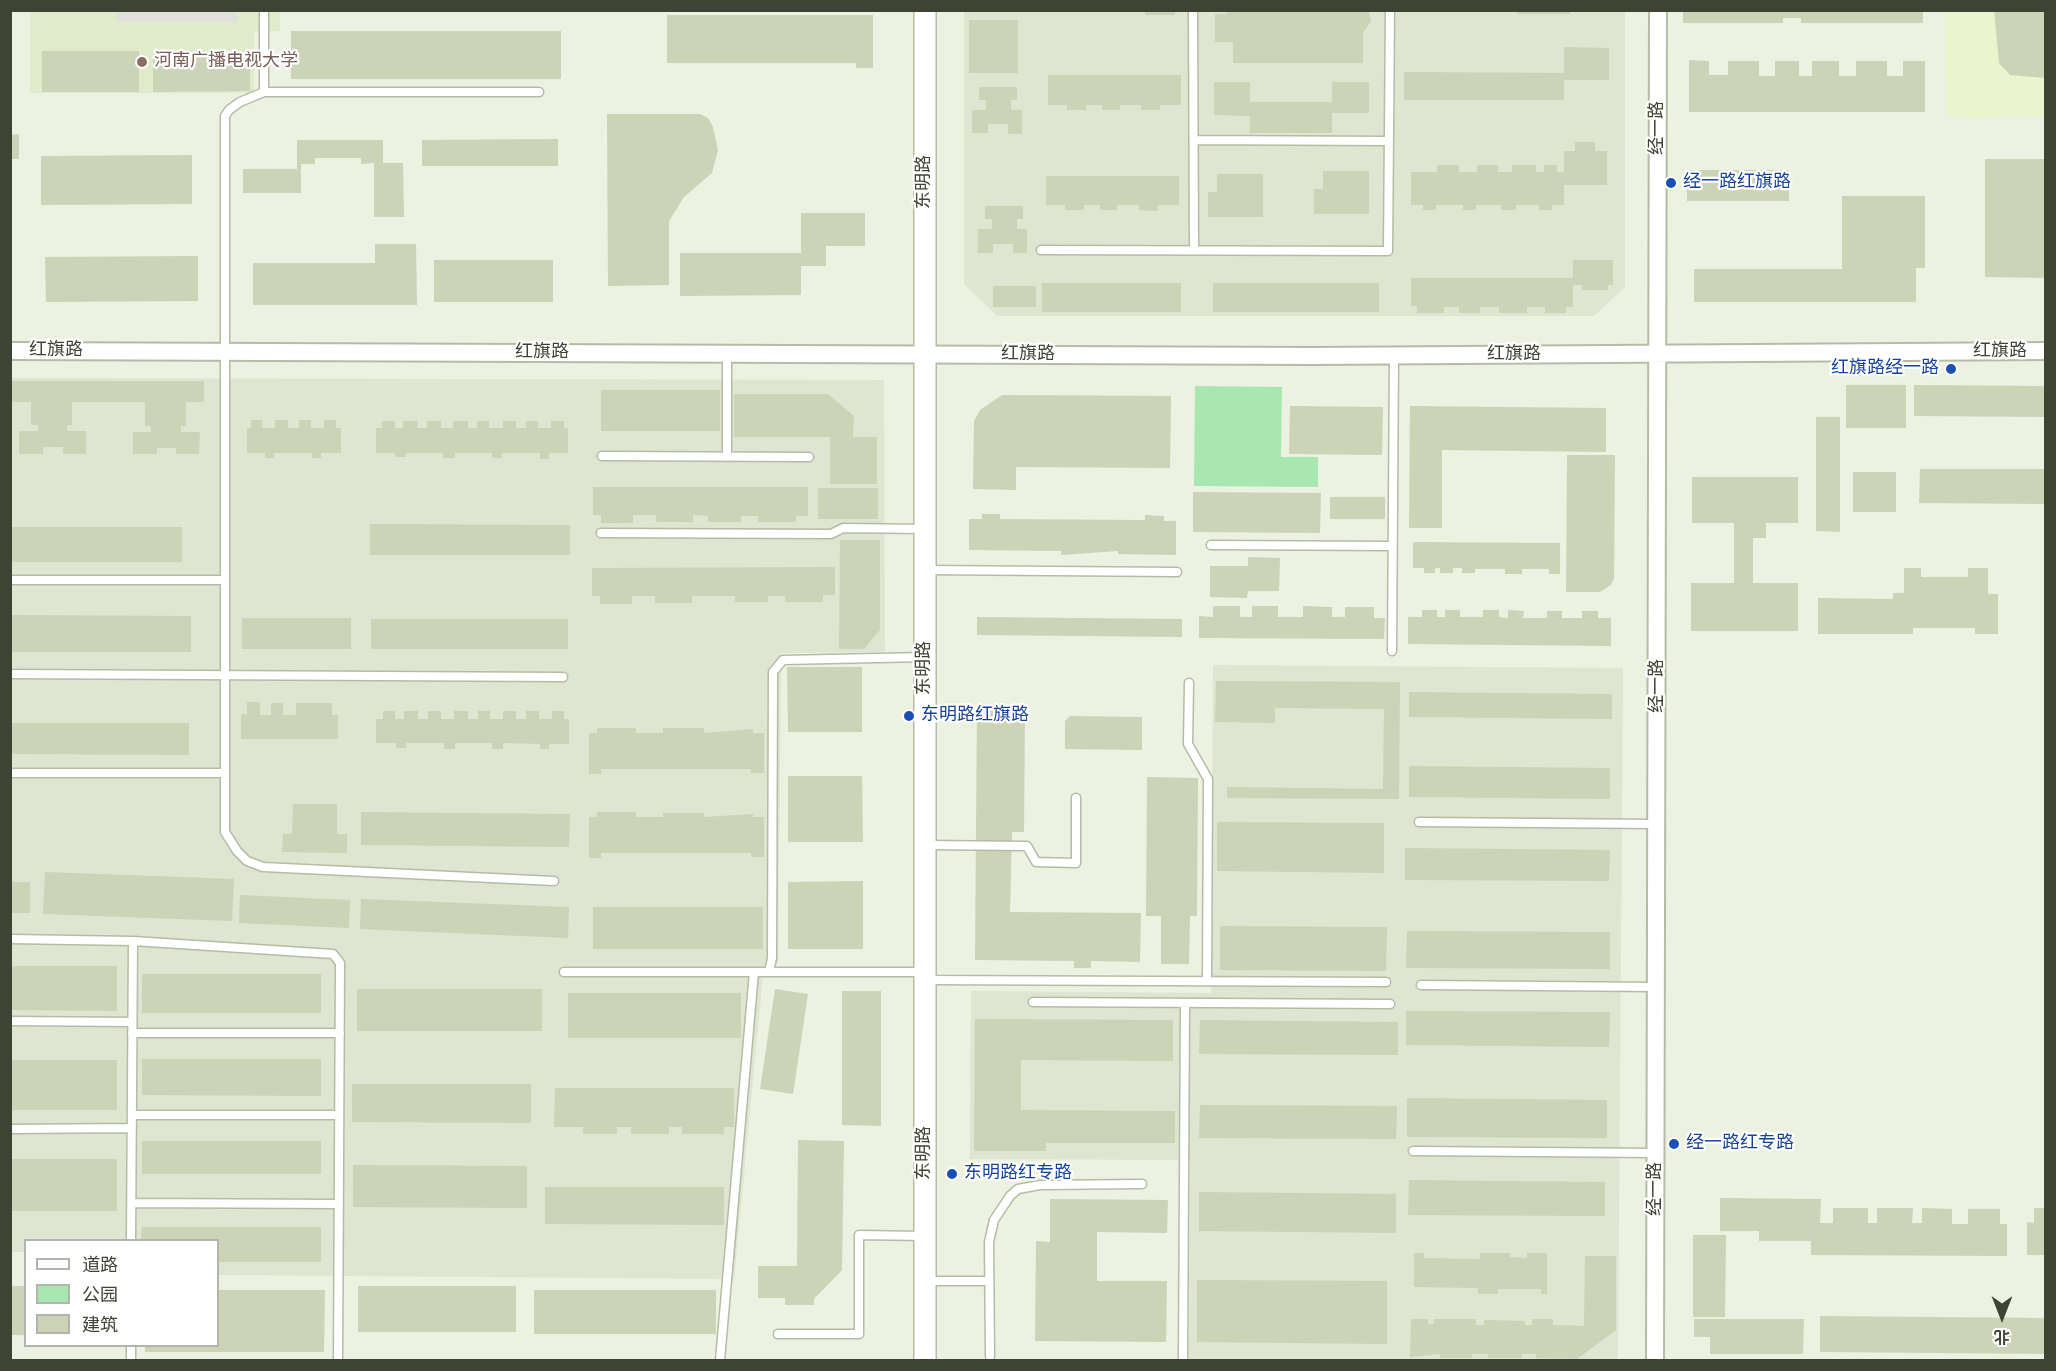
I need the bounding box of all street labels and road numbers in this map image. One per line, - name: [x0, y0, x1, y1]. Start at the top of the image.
- street label: 经一路: [1647, 101, 1669, 155]
- street label: 东明路: [914, 155, 936, 209]
- street label: 红旗路: [29, 340, 83, 362]
- street label: 红旗路: [1973, 341, 2027, 363]
- street label: 红旗路: [515, 342, 569, 364]
- street label: 红旗路: [1001, 344, 1055, 366]
- street label: 红旗路: [1487, 344, 1541, 366]
- street label: 东明路: [914, 641, 936, 695]
- street label: 经一路: [1647, 659, 1669, 713]
- street label: 东明路: [914, 1126, 936, 1180]
- street label: 经一路: [1645, 1162, 1667, 1216]

